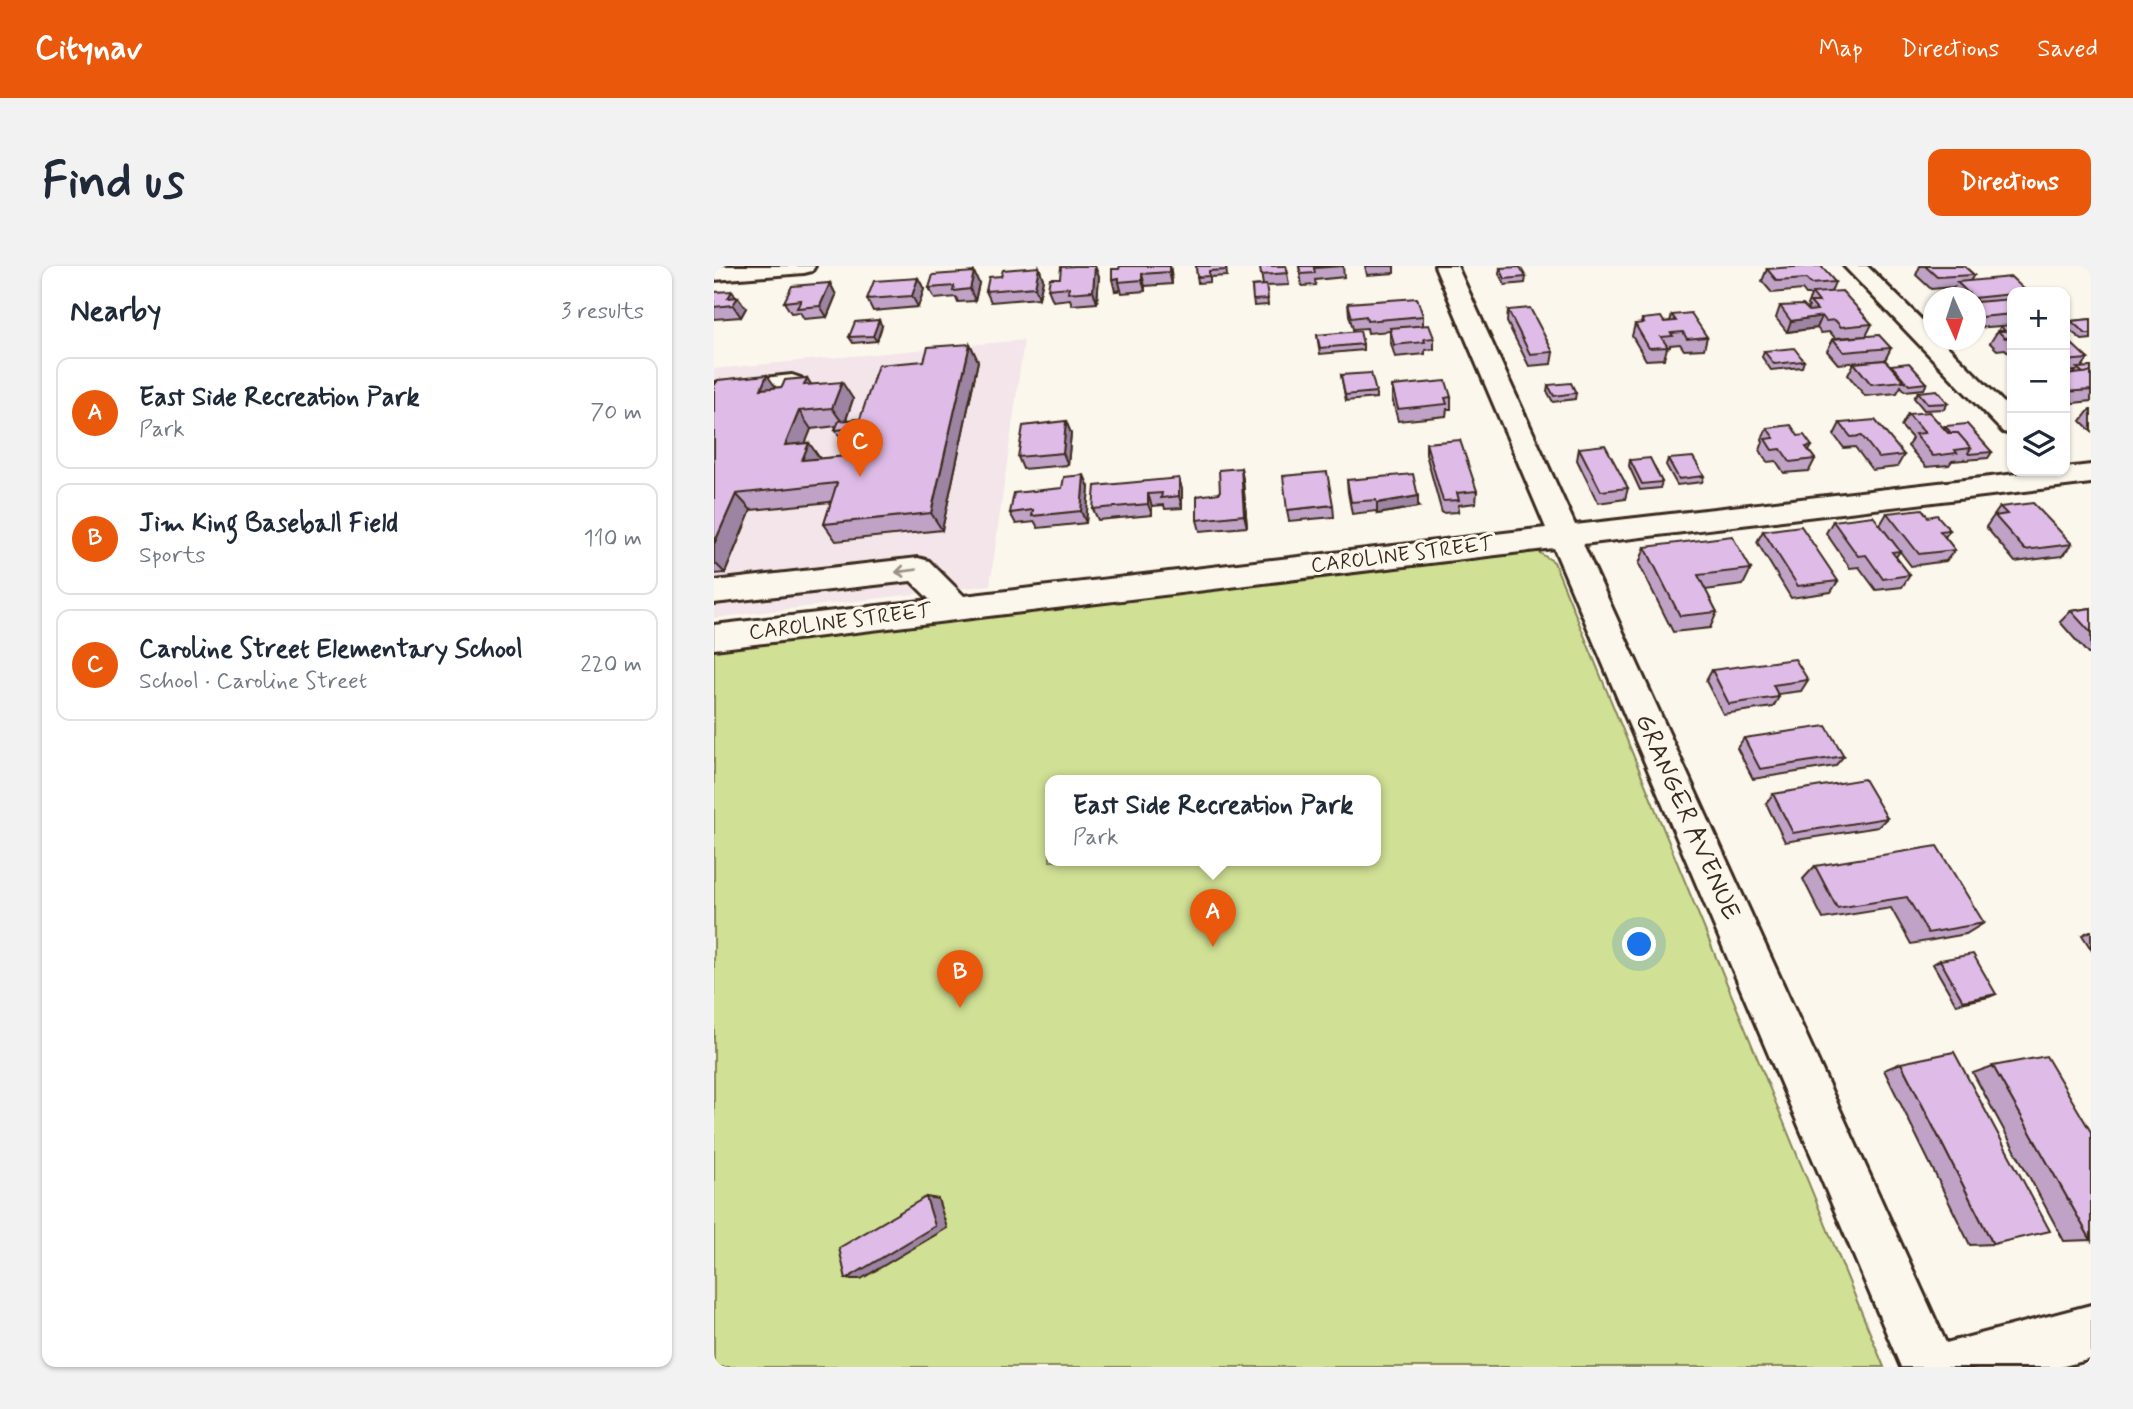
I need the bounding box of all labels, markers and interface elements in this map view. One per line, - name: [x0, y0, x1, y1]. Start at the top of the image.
- text: Citynav: [35, 27, 142, 71]
- text: Map: [1819, 34, 1863, 65]
- text: Directions: [1901, 34, 1999, 65]
- text: Saved: [2037, 34, 2098, 65]
- button: Directions: [1928, 149, 2091, 216]
- text: Find us: [42, 150, 185, 215]
- north arrow: [1923, 287, 1986, 350]
- map controls: [2007, 287, 2070, 476]
- button: +: [2007, 287, 2070, 350]
- text: Nearby: [70, 292, 161, 331]
- text: 3 results: [561, 297, 644, 327]
- button: −: [2007, 350, 2070, 413]
- text: East Side Recreation Park: [139, 381, 420, 415]
- text: A: [87, 398, 103, 428]
- text: 70 m: [590, 398, 642, 428]
- button: layers: [2007, 413, 2070, 476]
- text: Park: [139, 415, 185, 445]
- pin: C: [837, 419, 883, 477]
- text: Jim King Baseball Field: [139, 507, 398, 541]
- text: B: [88, 524, 102, 554]
- text: 110 m: [583, 524, 642, 554]
- street label: CAROLINE STREET: [1309, 530, 1495, 580]
- text: Sports: [139, 541, 206, 571]
- one-way arrow: [895, 564, 918, 577]
- street label: CAROLINE STREET: [747, 597, 933, 647]
- text: Caroline Street Elementary School: [139, 633, 523, 667]
- text: C: [87, 650, 103, 680]
- text: 220 m: [580, 650, 642, 680]
- text: School · Caroline Street: [139, 667, 367, 697]
- street label: GRANGER AVENUE: [1626, 709, 1748, 925]
- popup: [1045, 775, 1381, 866]
- text: East Side Recreation Park: [1073, 789, 1353, 823]
- text: Park: [1073, 823, 1118, 853]
- pin: A: [1190, 889, 1236, 947]
- your location: [1622, 927, 1656, 961]
- pin: B: [937, 950, 983, 1008]

